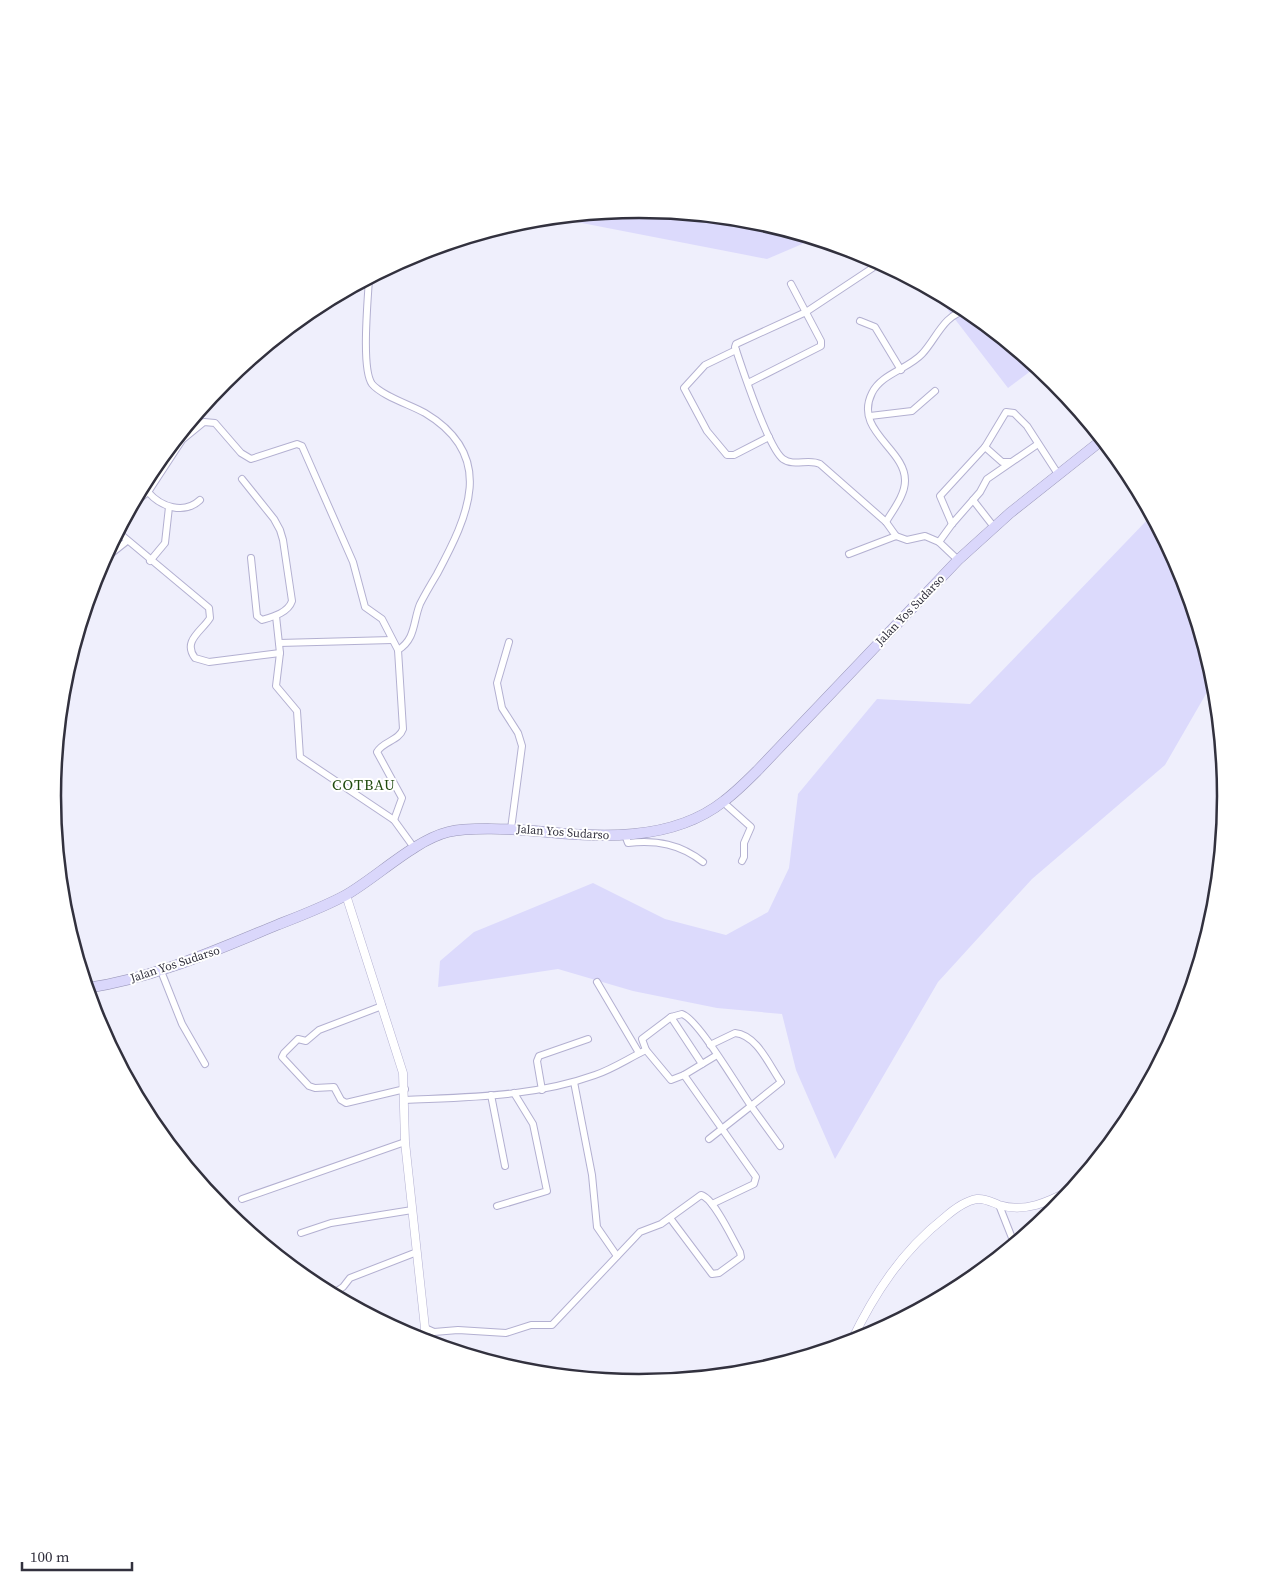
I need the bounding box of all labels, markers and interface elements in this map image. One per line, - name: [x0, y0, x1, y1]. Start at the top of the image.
- street label: Jalan Yos Sudarso: [871, 571, 948, 650]
- district label: COTBAU: [332, 774, 396, 795]
- street label: Jalan Yos Sudarso: [515, 821, 610, 843]
- street label: Jalan Yos Sudarso: [127, 942, 222, 986]
- scale bar: [22, 1540, 132, 1572]
- text: 100 m: [30, 1546, 70, 1567]

